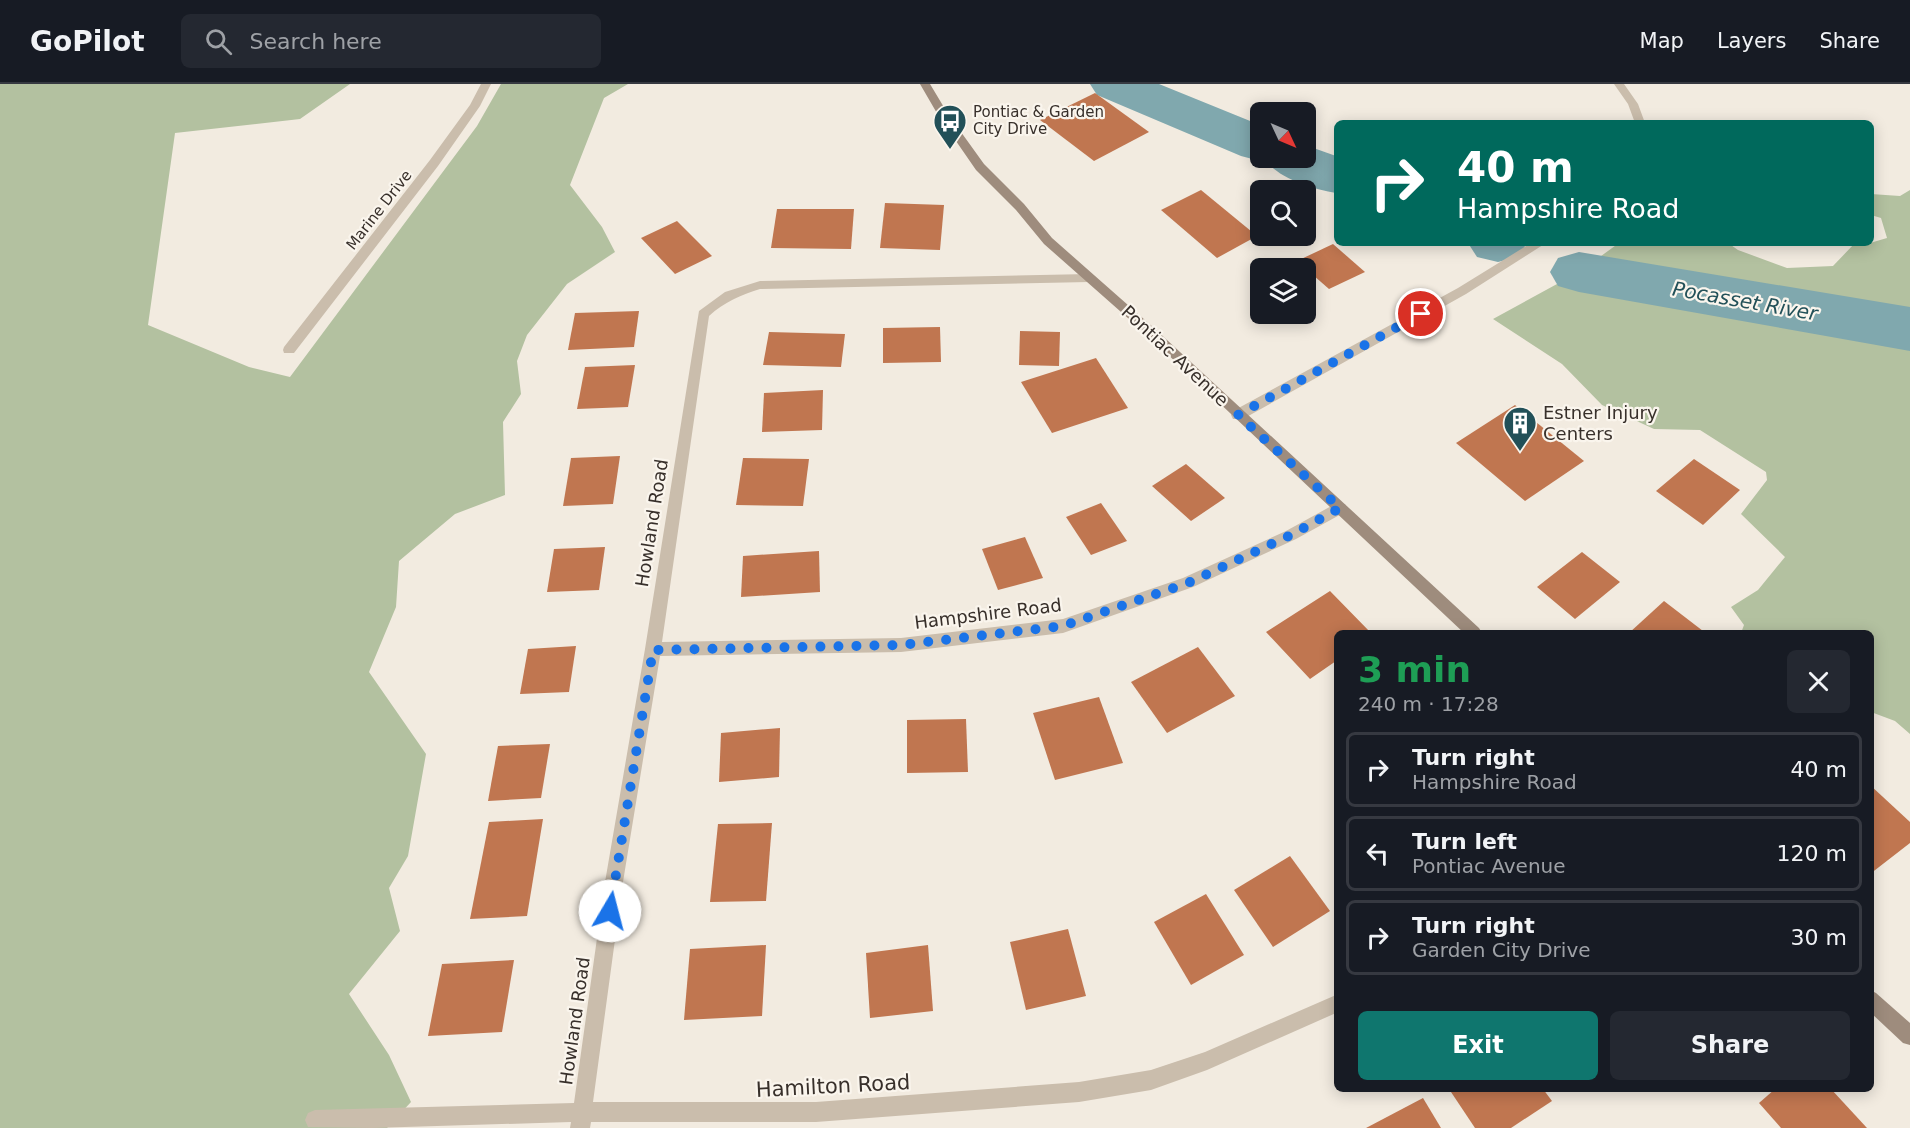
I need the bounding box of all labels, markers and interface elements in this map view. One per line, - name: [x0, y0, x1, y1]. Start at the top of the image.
- search box: [181, 14, 601, 68]
- text: GoPilot: [30, 25, 145, 58]
- icon: search: [202, 25, 235, 58]
- text: Search here: [250, 29, 382, 54]
- text: Map: [1640, 29, 1684, 53]
- text: Layers: [1717, 29, 1786, 53]
- text: Share: [1819, 29, 1880, 53]
- north arrow: [1250, 102, 1316, 168]
- map controls: [1250, 102, 1316, 324]
- bus stop icon: Pontiac & Garden City Drive: [932, 103, 968, 150]
- place label: Pontiac & Garden City Drive: [973, 103, 1104, 138]
- text: 40 m: [1457, 143, 1574, 192]
- icon: right: [1358, 144, 1436, 222]
- street label: Marine Drive: [342, 167, 416, 253]
- button: search: [1250, 180, 1316, 246]
- text: Hampshire Road: [1457, 193, 1679, 224]
- button: layers: [1250, 258, 1316, 324]
- water label: Pocasset River: [1671, 276, 1821, 326]
- pin: [1395, 288, 1446, 339]
- icon: arrive: [1404, 297, 1437, 330]
- street label: Pontiac Avenue: [1118, 301, 1233, 410]
- place label: Estner Injury Centers: [1543, 402, 1658, 444]
- building icon: Estner Injury Centers: [1502, 405, 1538, 452]
- street label: Howland Road: [631, 458, 672, 588]
- street label: Hampshire Road: [913, 594, 1063, 633]
- text: 3 min: [1358, 649, 1471, 690]
- button: close: [1787, 650, 1850, 713]
- text: 240 m · 17:28: [1358, 692, 1499, 716]
- text: Turn right: [1412, 745, 1535, 770]
- icon: right: [1361, 753, 1394, 786]
- text: 40 m: [1791, 757, 1847, 782]
- text: Hampshire Road: [1412, 770, 1577, 794]
- text: Turn left: [1412, 829, 1517, 854]
- icon: left: [1361, 837, 1394, 870]
- text: 120 m: [1777, 841, 1847, 866]
- text: Pontiac Avenue: [1412, 854, 1566, 878]
- position arrow: [578, 879, 642, 943]
- text: Turn right: [1412, 913, 1535, 938]
- icon: right: [1361, 921, 1394, 954]
- text: 30 m: [1791, 925, 1847, 950]
- text: Garden City Drive: [1412, 938, 1591, 962]
- street label: Howland Road: [555, 956, 594, 1086]
- button: Exit: [1358, 1011, 1598, 1080]
- button: Share: [1610, 1011, 1850, 1080]
- street label: Hamilton Road: [755, 1070, 911, 1102]

